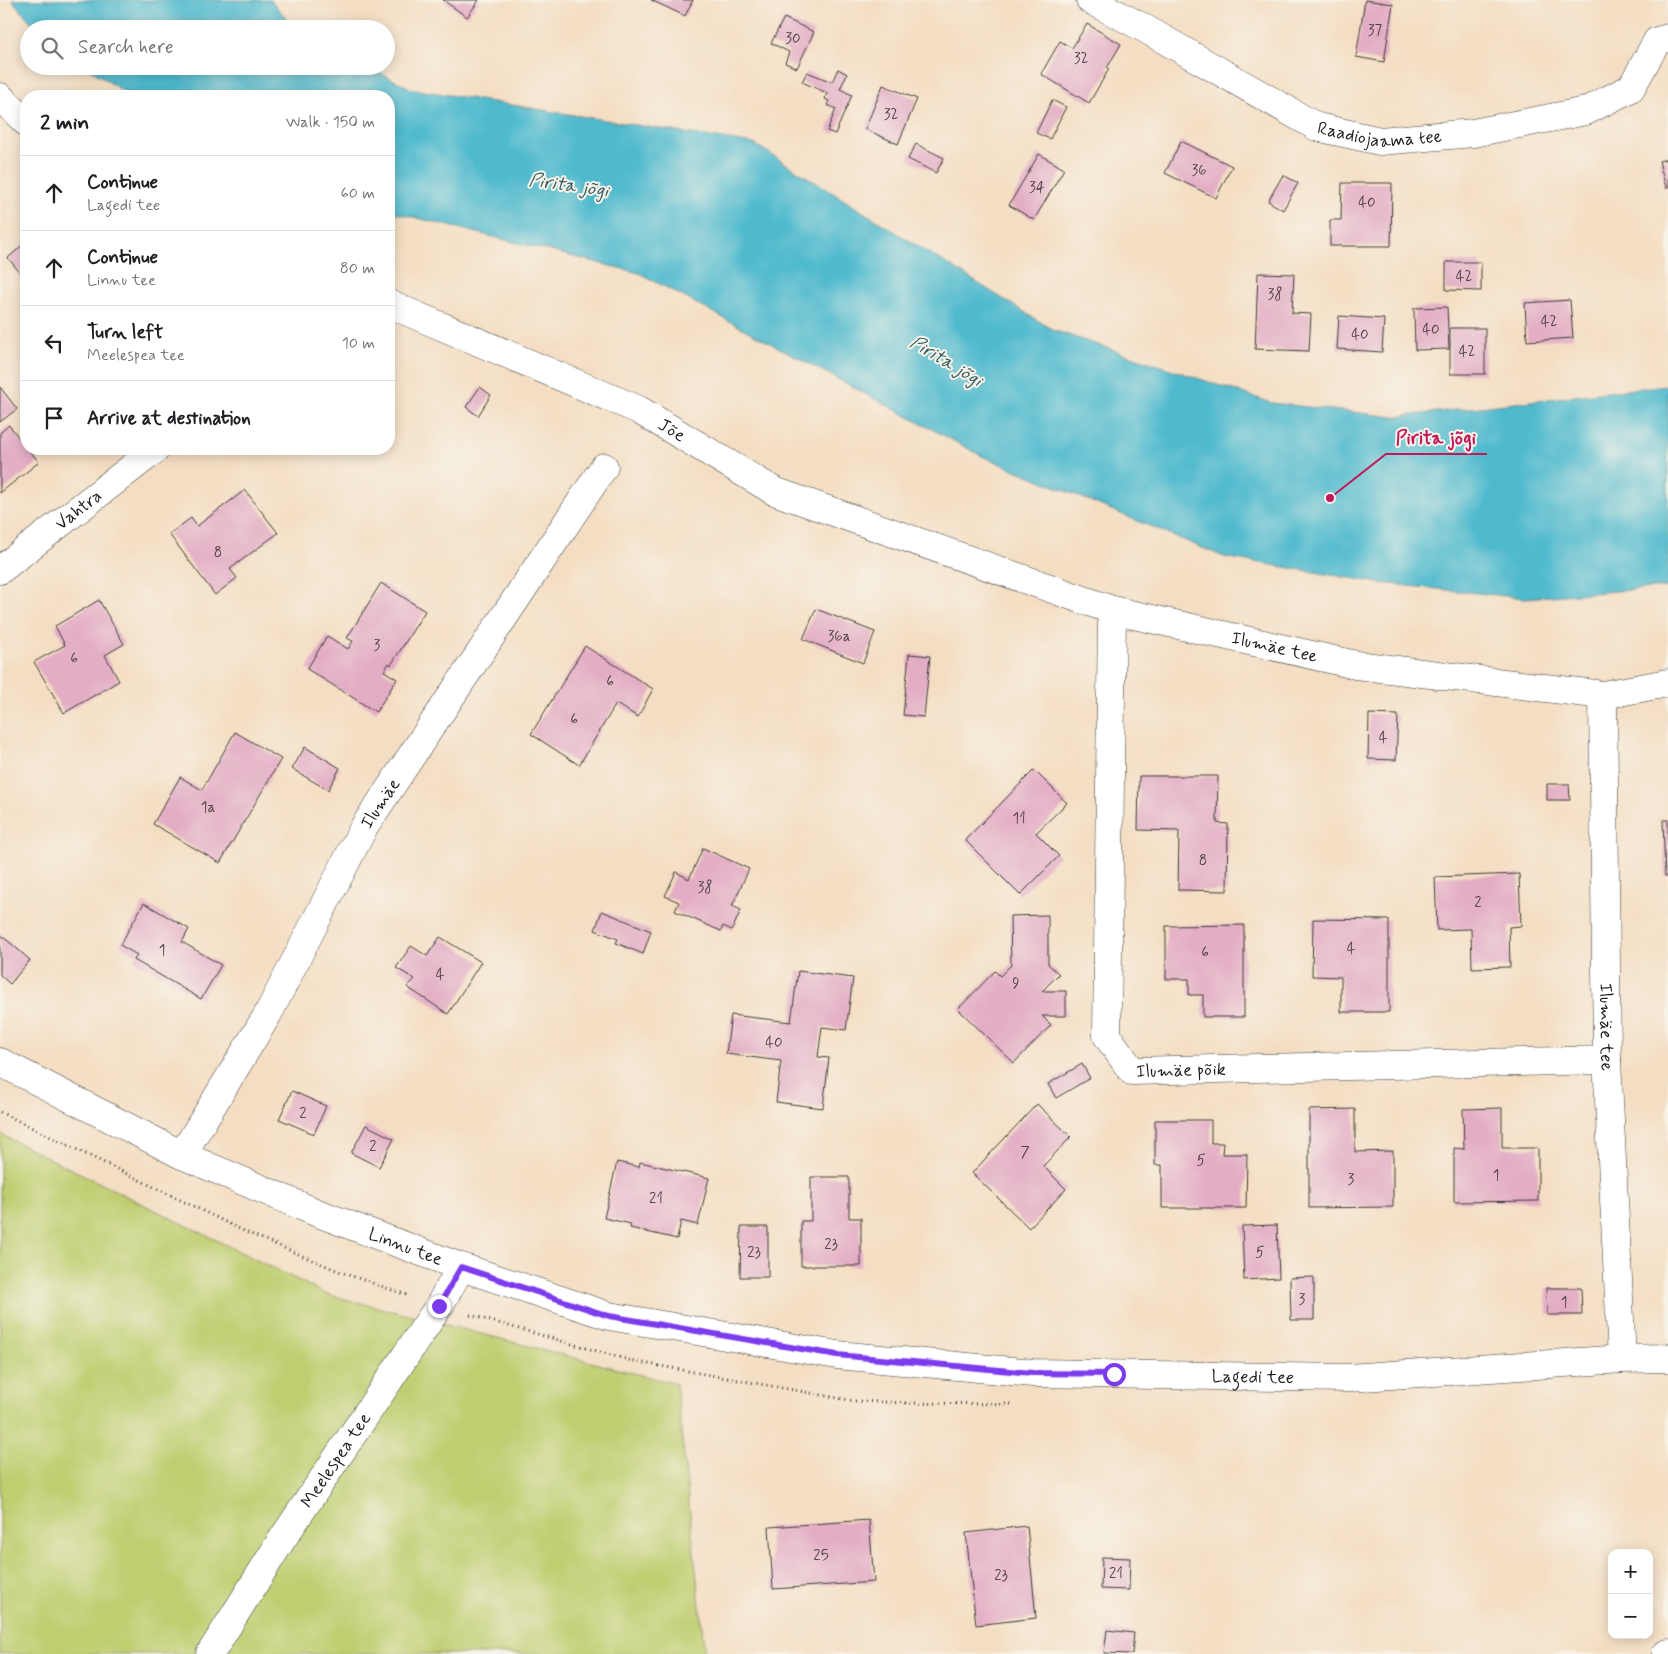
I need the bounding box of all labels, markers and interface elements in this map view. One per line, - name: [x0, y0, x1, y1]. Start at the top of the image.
- search box: [20, 20, 395, 75]
- house number: 37: [1368, 21, 1383, 41]
- house number: 30: [785, 29, 801, 49]
- icon: search: [38, 34, 66, 62]
- text: Search here: [78, 35, 174, 60]
- house number: 32: [1074, 49, 1088, 69]
- house number: 32: [884, 105, 898, 125]
- text: 2 min: [40, 109, 89, 137]
- text: Walk · 150 m: [286, 112, 375, 133]
- street label: Raadiojaama tee: [1315, 116, 1443, 154]
- house number: 36: [1191, 161, 1207, 181]
- water label: Pirita jõgi: [527, 168, 612, 204]
- text: Continue: [87, 170, 158, 195]
- house number: 34: [1029, 178, 1045, 198]
- icon: ahead: [40, 179, 68, 207]
- text: 60 m: [341, 183, 375, 204]
- house number: 40: [1358, 193, 1376, 213]
- text: Lagedi tee: [87, 195, 160, 216]
- text: Continue: [87, 245, 158, 270]
- icon: ahead: [40, 254, 68, 282]
- text: 80 m: [340, 258, 375, 279]
- house number: 42: [1456, 267, 1472, 287]
- text: Linnu tee: [87, 270, 156, 291]
- house number: 38: [1267, 285, 1283, 305]
- house number: 42: [1541, 312, 1557, 332]
- text: Turn left: [87, 320, 163, 345]
- house number: 40: [1422, 320, 1440, 340]
- house number: 40: [1351, 325, 1369, 345]
- icon: left: [40, 329, 68, 357]
- water label: Pirita jõgi: [905, 330, 989, 394]
- text: 10 m: [342, 333, 375, 354]
- house number: 42: [1459, 342, 1475, 362]
- text: Meelespea tee: [87, 345, 185, 366]
- icon: arrive: [40, 404, 68, 432]
- text: Arrive at destination: [87, 406, 251, 431]
- street label: Jõe: [653, 413, 690, 448]
- callout: Pirita jõgi: [1386, 420, 1487, 454]
- text: Pirita jõgi: [1396, 426, 1476, 452]
- street label: Vahtra: [50, 484, 107, 536]
- house number: 8: [214, 543, 222, 563]
- street label: Ilumäe tee: [1229, 626, 1320, 669]
- house number: 36a: [828, 627, 851, 647]
- house number: 3: [374, 636, 381, 656]
- house number: 6: [70, 649, 78, 669]
- house number: 6: [606, 672, 614, 692]
- house number: 6: [570, 710, 578, 730]
- house number: 4: [1379, 728, 1388, 748]
- street label: Ilumäe: [355, 774, 406, 834]
- house number: 1a: [201, 798, 215, 818]
- house number: 11: [1012, 809, 1026, 829]
- house number: 8: [1199, 851, 1207, 871]
- house number: 38: [697, 878, 713, 898]
- house number: 2: [1474, 893, 1482, 913]
- house number: 4: [1347, 939, 1356, 959]
- house number: 1: [159, 941, 165, 961]
- house number: 6: [1201, 943, 1209, 963]
- house number: 4: [436, 965, 445, 985]
- house number: 9: [1012, 974, 1020, 994]
- street label: Ilumäe tee: [1593, 983, 1619, 1072]
- house number: 40: [765, 1033, 783, 1053]
- street label: Ilumäe põik: [1136, 1058, 1226, 1084]
- house number: 2: [299, 1104, 307, 1124]
- house number: 2: [369, 1137, 377, 1157]
- house number: 7: [1020, 1143, 1030, 1163]
- house number: 5: [1196, 1151, 1206, 1171]
- house number: 1: [1493, 1166, 1499, 1186]
- house number: 3: [1348, 1170, 1355, 1190]
- house number: 21: [649, 1189, 663, 1209]
- street label: Linnu tee: [365, 1222, 446, 1272]
- house number: 23: [824, 1235, 838, 1255]
- house number: 23: [747, 1243, 761, 1263]
- house number: 5: [1255, 1243, 1265, 1263]
- house number: 3: [1299, 1290, 1306, 1310]
- house number: 1: [1561, 1293, 1567, 1313]
- route end: [428, 1295, 451, 1318]
- route start: [1103, 1363, 1126, 1386]
- street label: Lagedi tee: [1211, 1365, 1294, 1391]
- street label: Meelespea tee: [296, 1408, 377, 1513]
- house number: 25: [813, 1546, 829, 1566]
- map controls: [1608, 1549, 1653, 1639]
- button: +: [1608, 1549, 1653, 1594]
- house number: 21: [1109, 1564, 1123, 1584]
- house number: 23: [994, 1566, 1008, 1586]
- button: −: [1608, 1594, 1653, 1639]

